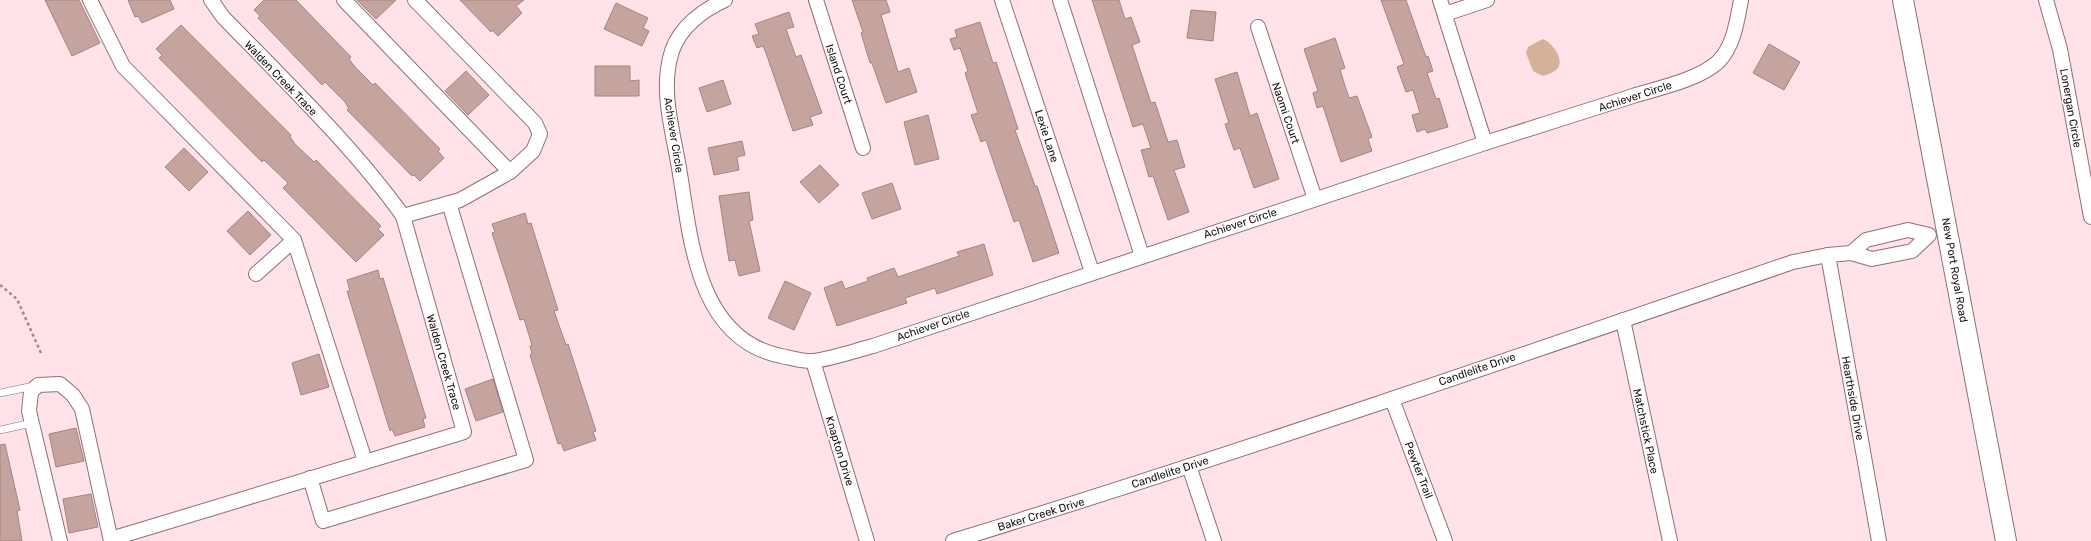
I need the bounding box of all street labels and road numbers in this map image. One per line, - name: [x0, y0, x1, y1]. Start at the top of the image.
- street label: Walden Creek Trace: [242, 38, 320, 118]
- street label: Island Court: [823, 43, 855, 106]
- street label: Lonergan Circle: [2057, 67, 2084, 149]
- street label: Achiever Circle: [1597, 78, 1673, 114]
- street label: Naomi Court: [1269, 81, 1302, 146]
- street label: Achiever Circle: [661, 96, 686, 174]
- street label: Lexie Lane: [1032, 108, 1061, 164]
- street label: Achiever Circle: [1202, 205, 1278, 241]
- street label: New Port Royal Road: [1939, 217, 1970, 323]
- street label: Achiever Circle: [895, 307, 971, 344]
- street label: Walden Creek Trace: [424, 313, 463, 411]
- street label: Candlelite Drive: [1437, 350, 1517, 389]
- street label: Hearthside Drive: [1839, 355, 1866, 441]
- street label: Matchstick Place: [1630, 387, 1661, 475]
- street label: Knapton Drive: [823, 415, 856, 488]
- street label: Pewter Trail: [1402, 440, 1435, 500]
- street label: Candlelite Drive: [1130, 454, 1210, 491]
- street label: Baker Creek Drive: [996, 495, 1086, 534]

